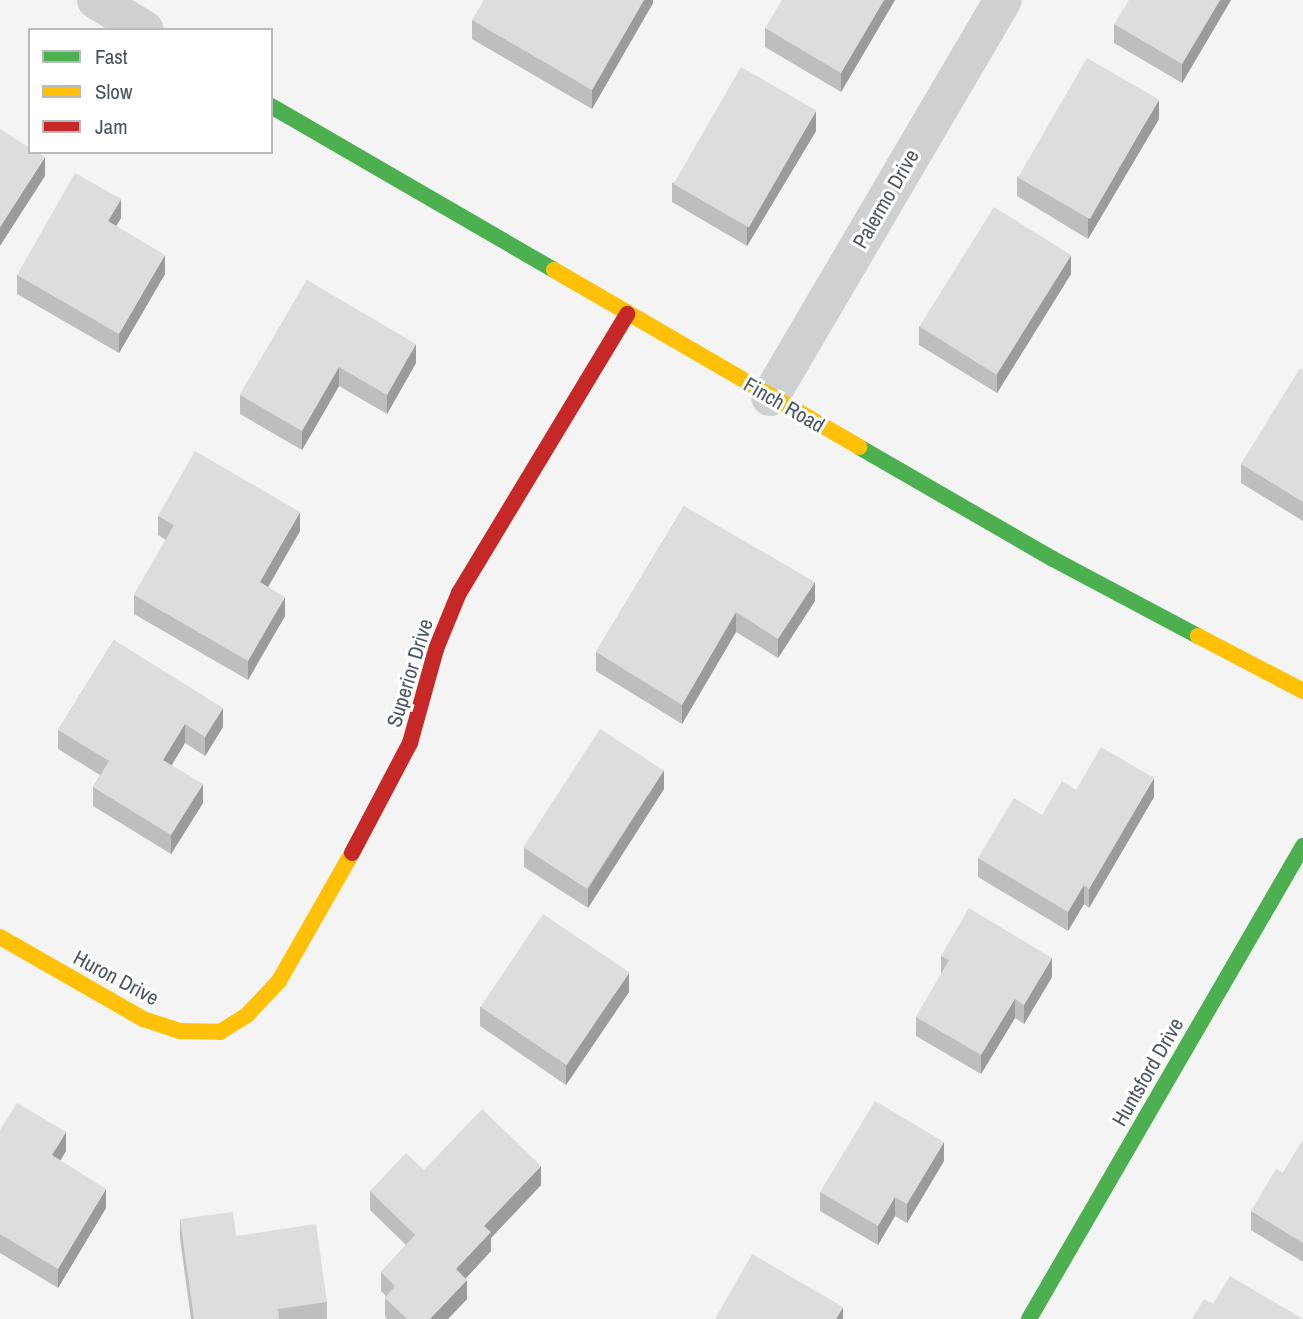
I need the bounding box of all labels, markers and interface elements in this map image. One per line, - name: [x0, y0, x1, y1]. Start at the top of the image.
- legend: [28, 28, 273, 154]
- text: Fast: [95, 42, 128, 71]
- text: Slow: [95, 77, 132, 106]
- text: Jam: [95, 112, 128, 141]
- street label: Palermo Drive: [848, 145, 924, 253]
- street label: Finch Road: [739, 372, 829, 438]
- street label: Superior Drive: [382, 616, 438, 730]
- street label: Huron Drive: [69, 945, 163, 1011]
- street label: Huntsford Drive: [1107, 1013, 1189, 1131]

